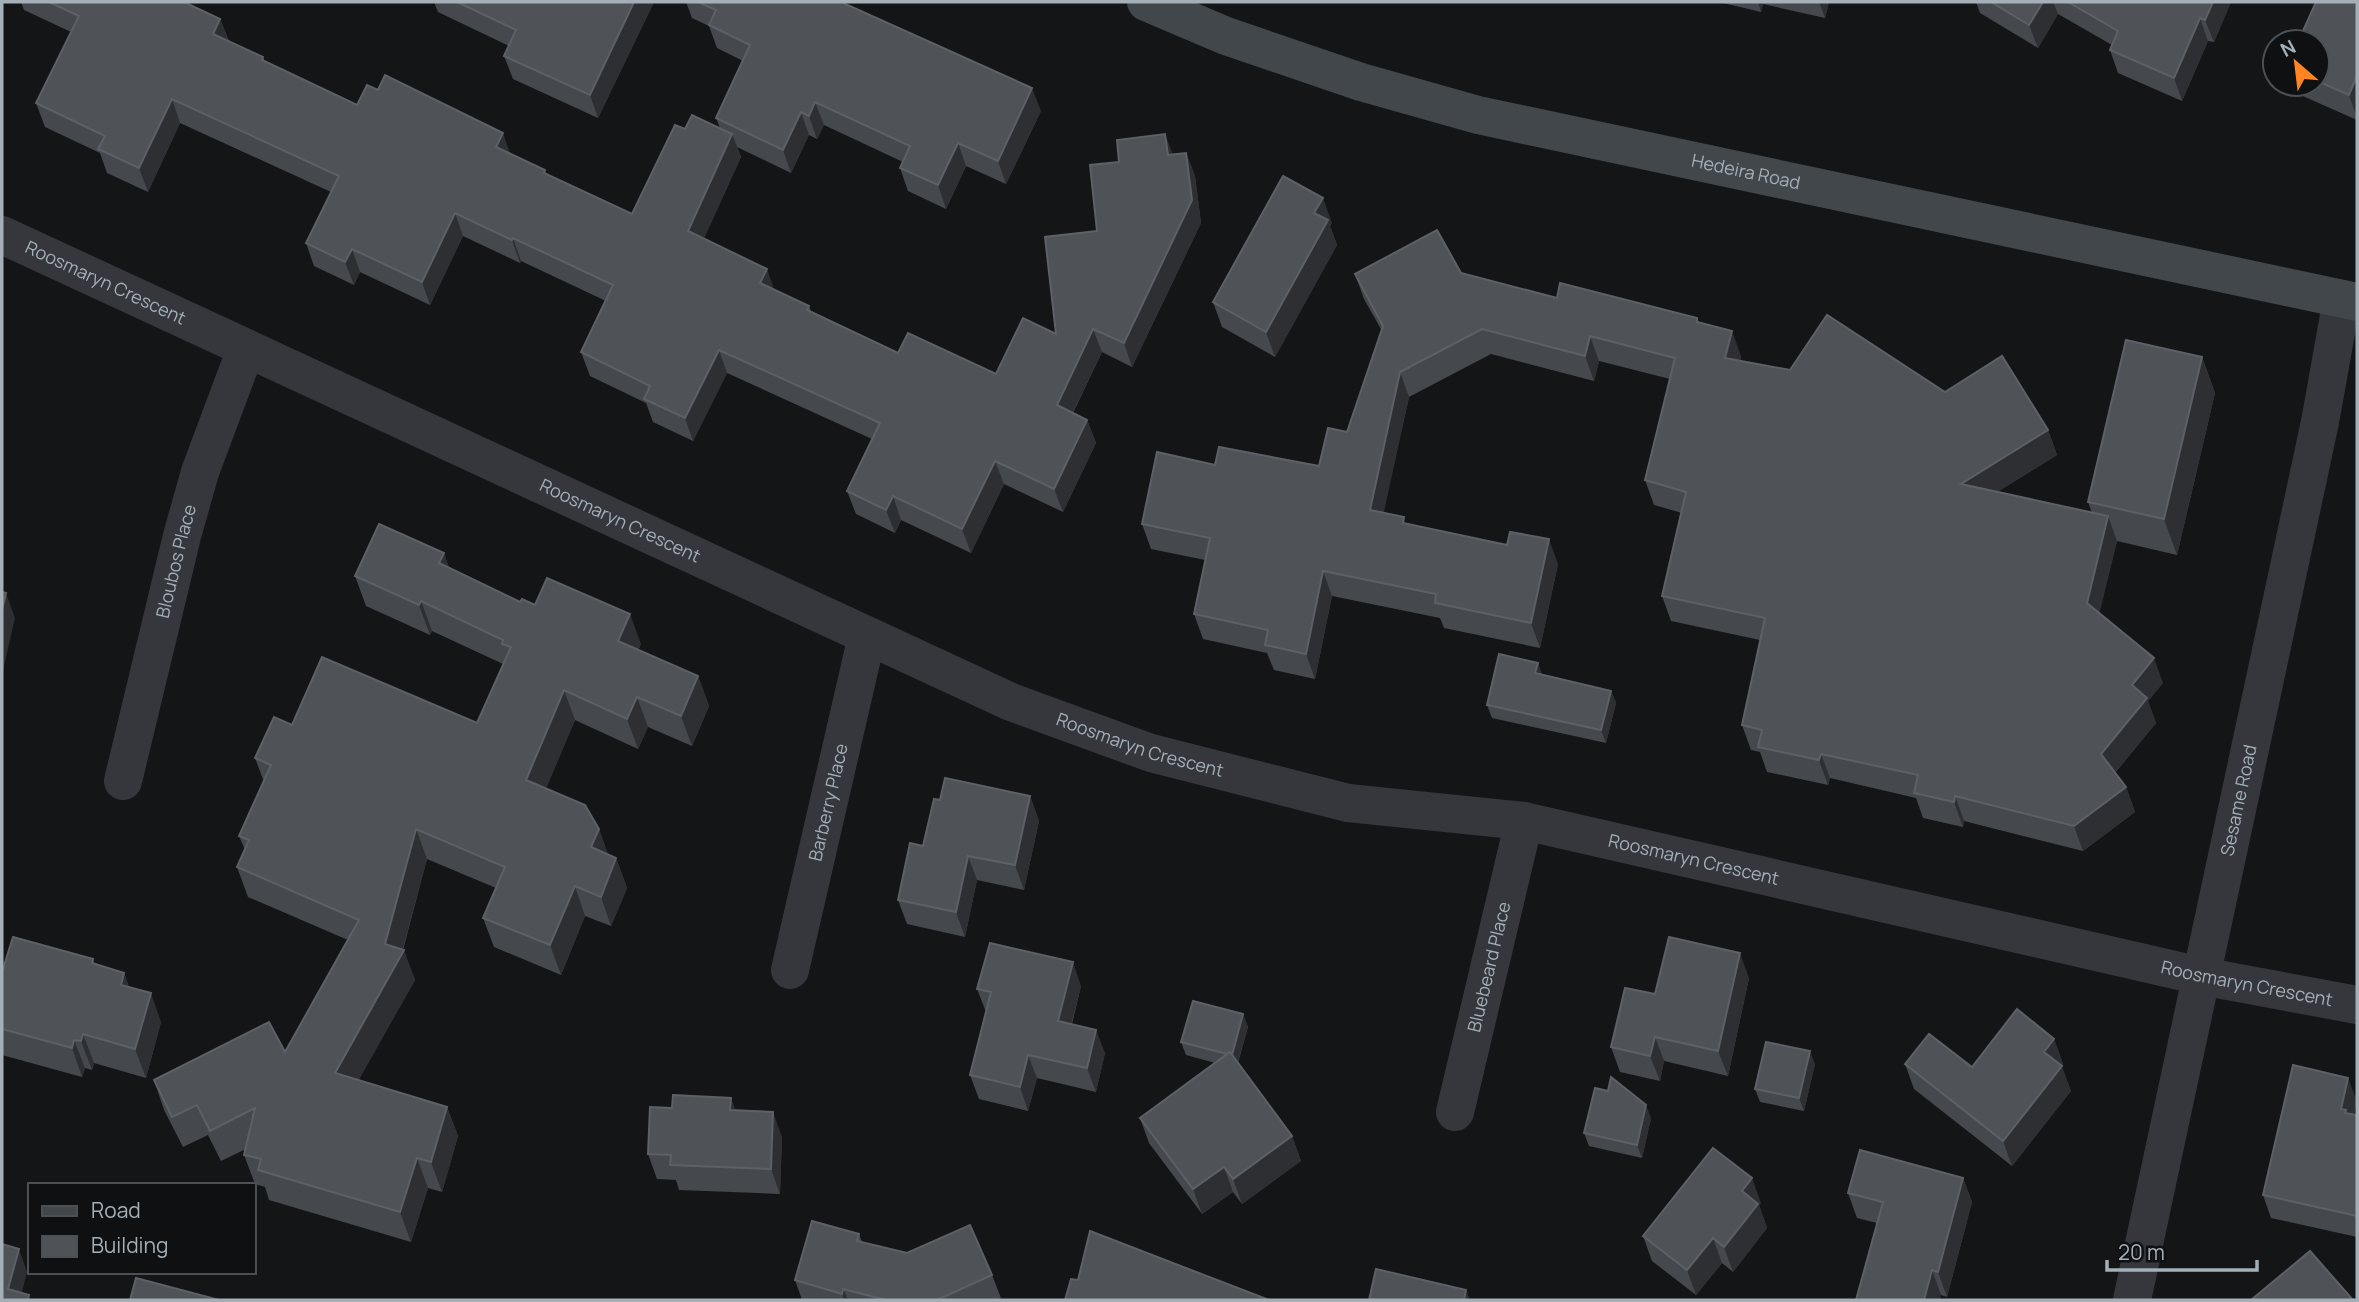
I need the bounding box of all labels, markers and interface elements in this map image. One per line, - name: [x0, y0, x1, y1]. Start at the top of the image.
- north arrow: [2261, 28, 2331, 98]
- text: N: [2276, 33, 2300, 63]
- street label: Hedeira Road: [1689, 148, 1803, 194]
- street label: Roosmaryn Crescent: [22, 234, 190, 330]
- street label: Roosmaryn Crescent: [536, 473, 705, 568]
- street label: Bloubos Place: [150, 502, 201, 620]
- street label: Roosmaryn Crescent: [1053, 707, 1226, 782]
- street label: Barberry Place: [802, 741, 853, 863]
- street label: Sesame Road: [2214, 742, 2262, 858]
- street label: Roosmaryn Crescent: [1606, 828, 1782, 890]
- street label: Bluebeard Place: [1461, 899, 1515, 1034]
- street label: Roosmaryn Crescent: [2159, 954, 2335, 1011]
- legend: [28, 1183, 256, 1274]
- text: Road: [91, 1196, 141, 1224]
- scale bar: [2107, 1228, 2258, 1272]
- text: Building: [91, 1231, 168, 1259]
- text: 20 m: [2118, 1238, 2165, 1266]

